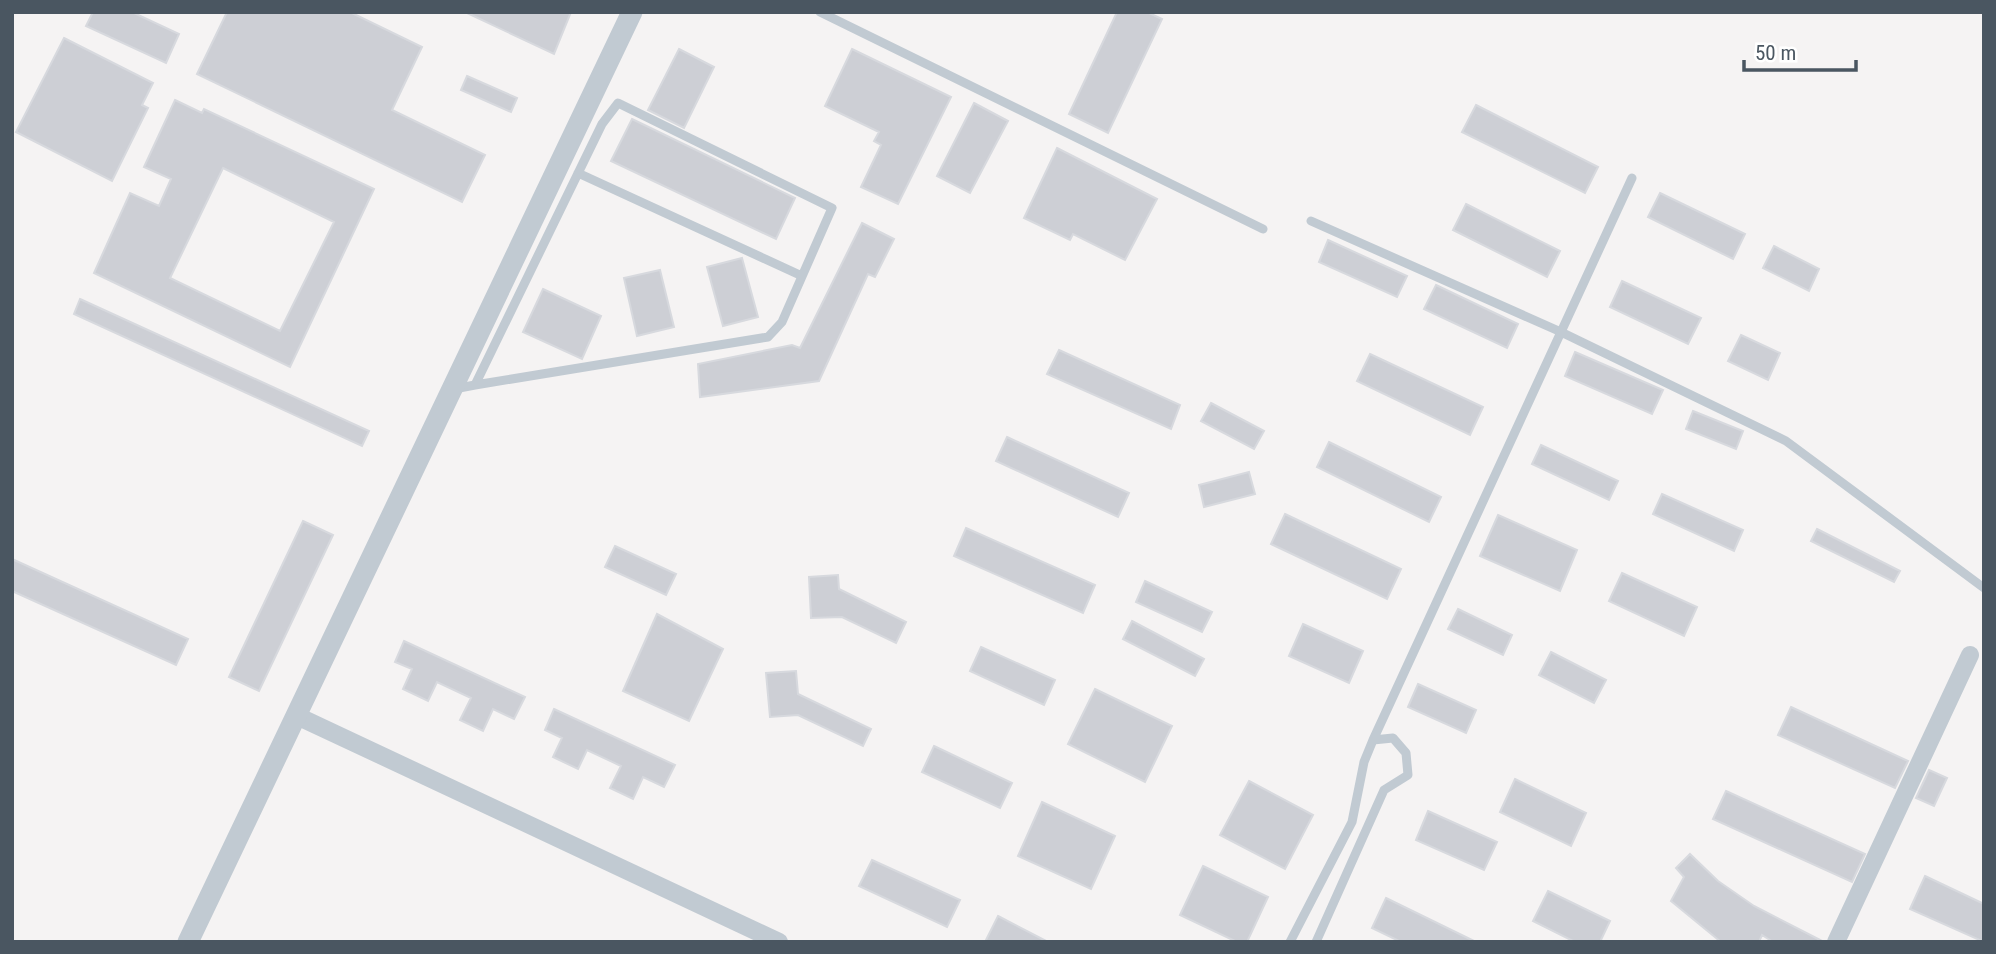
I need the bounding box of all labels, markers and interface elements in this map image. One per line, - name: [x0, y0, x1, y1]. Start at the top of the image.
- scale bar: [1744, 28, 1856, 72]
- text: 50 m: [1755, 41, 1796, 65]

